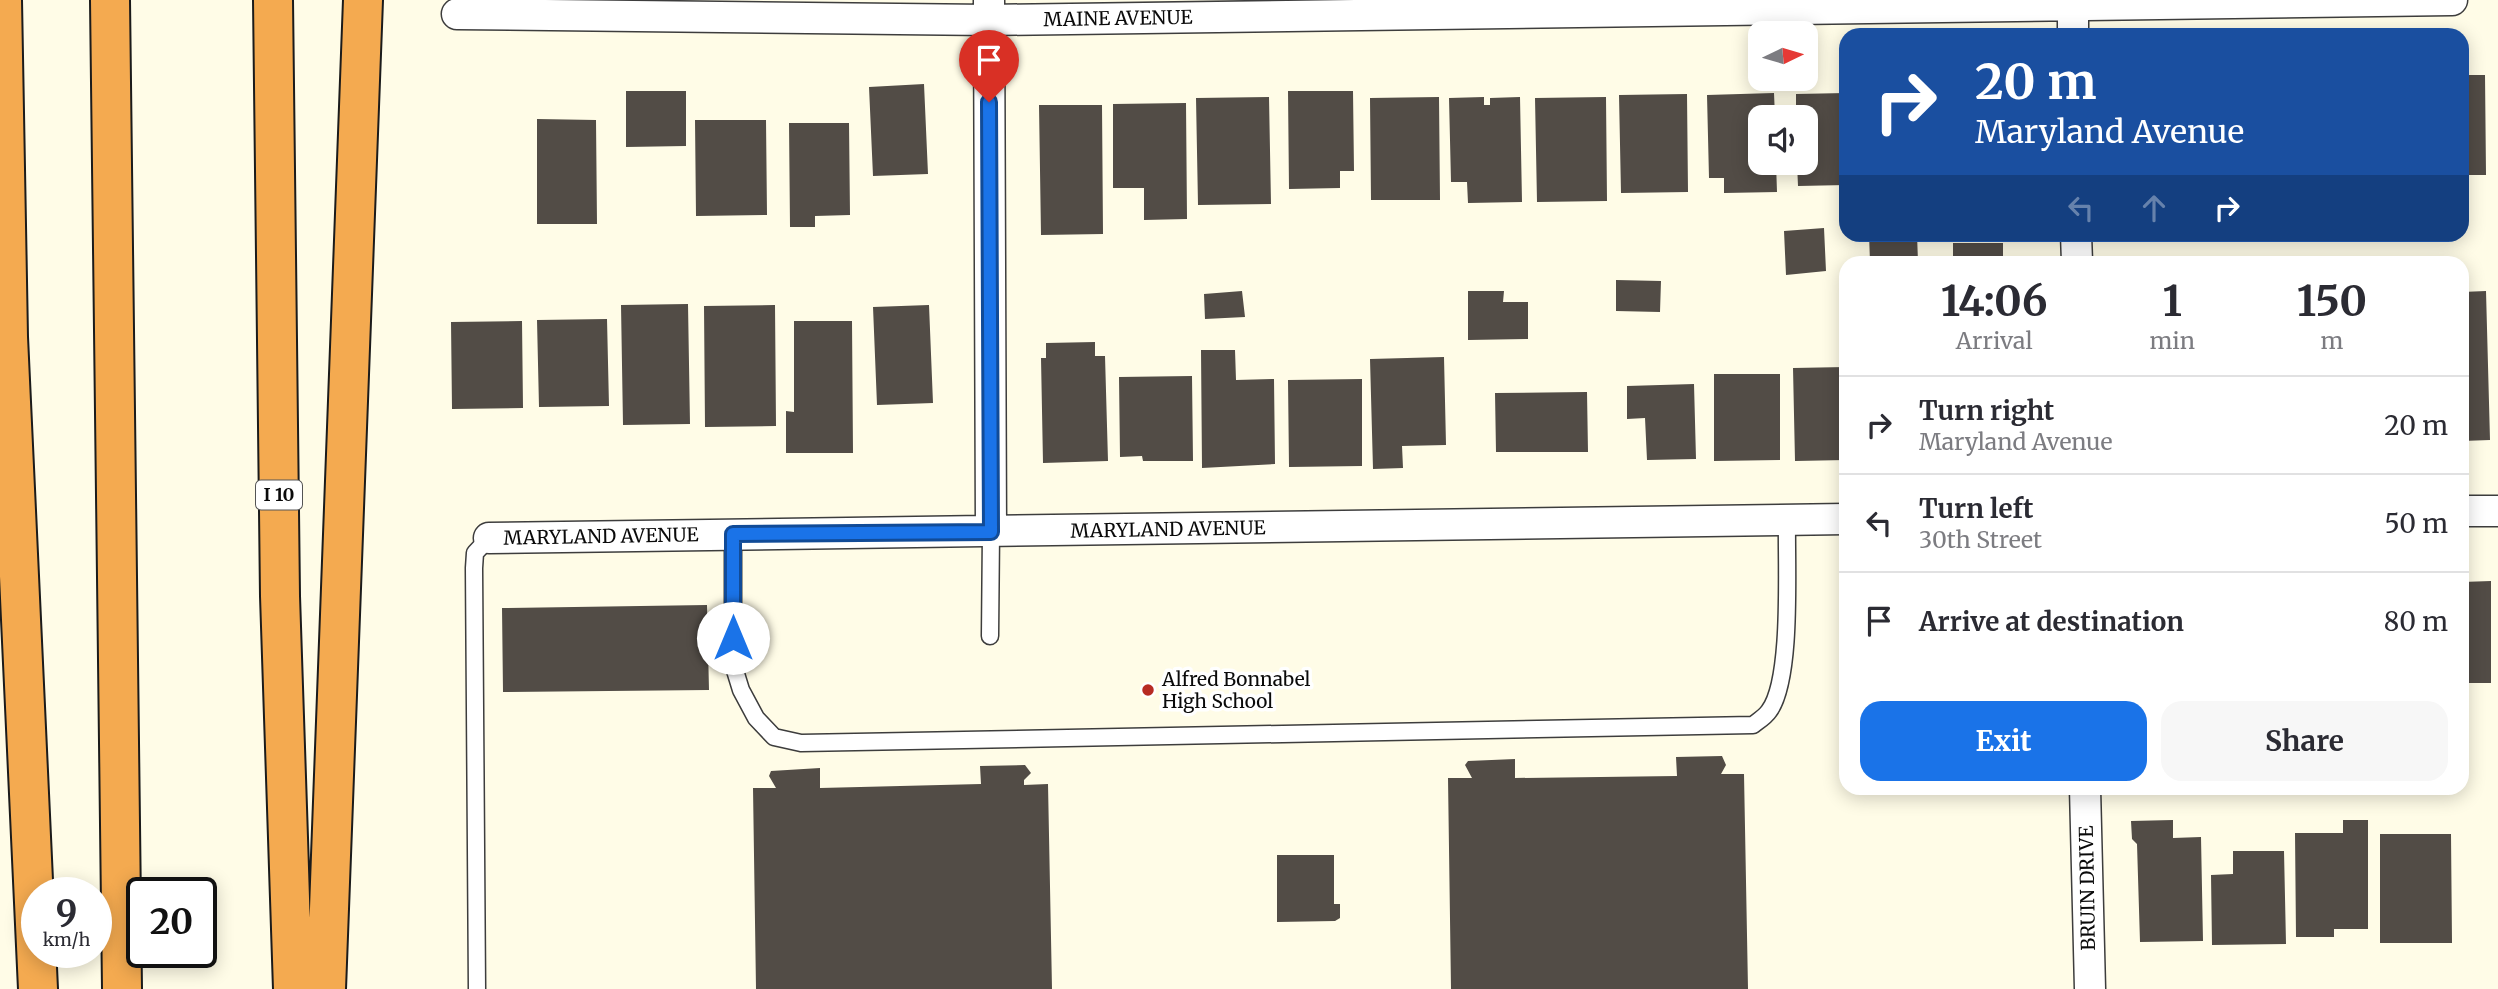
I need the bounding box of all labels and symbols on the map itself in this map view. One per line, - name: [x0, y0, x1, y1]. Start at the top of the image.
- street label: MAINE AVENUE: [1043, 5, 1193, 31]
- north arrow: [1748, 21, 1818, 91]
- pin: [959, 30, 1019, 102]
- road number: I 10: [256, 480, 302, 509]
- street label: MARYLAND AVENUE: [1070, 515, 1266, 543]
- street label: MARYLAND AVENUE: [503, 522, 699, 550]
- position arrow: [696, 601, 770, 675]
- place label: Alfred Bonnabel High School: [1161, 667, 1311, 713]
- marker: Alfred Bonnabel High School: [1140, 682, 1156, 698]
- street label: BRUIN DRIVE: [2074, 825, 2100, 951]
- speed limit sign: 20: [126, 877, 217, 968]

